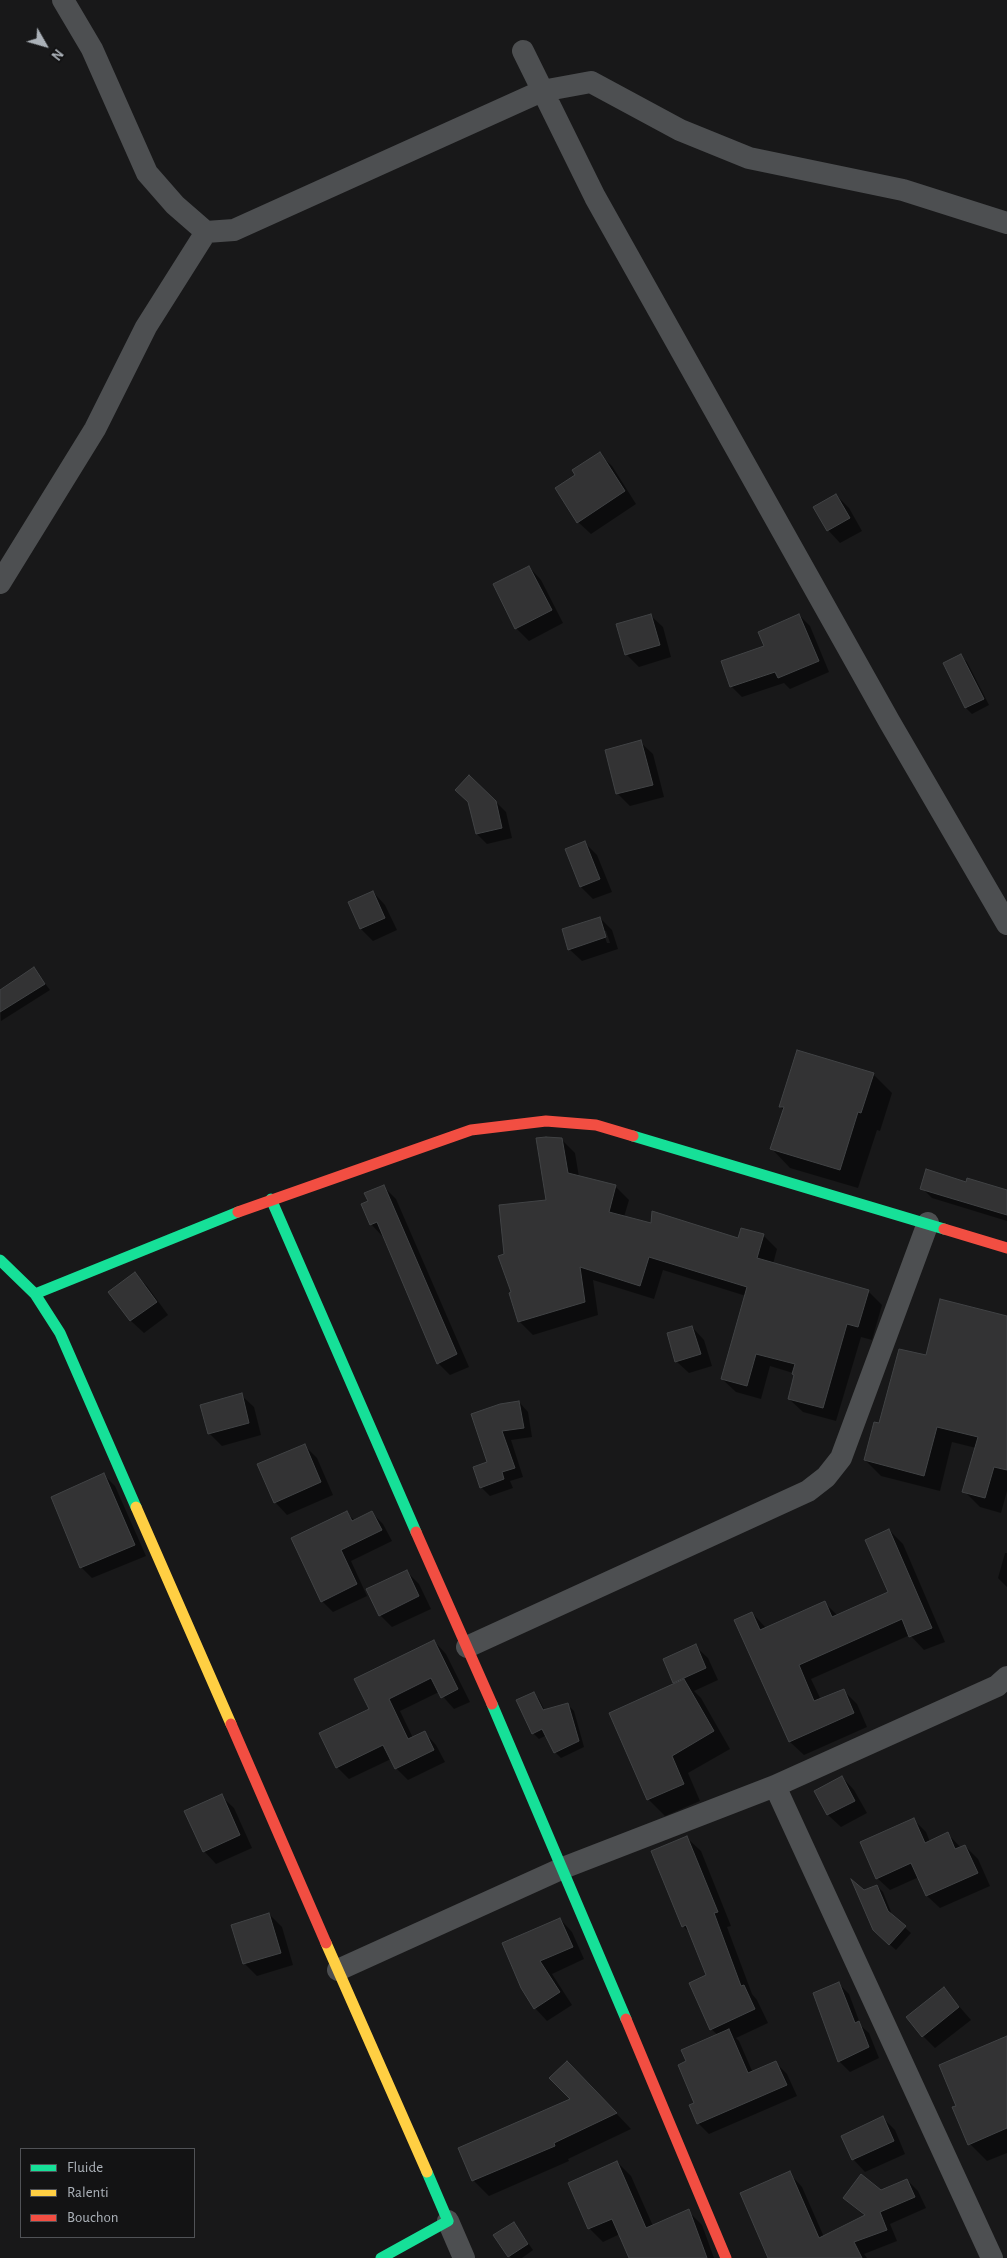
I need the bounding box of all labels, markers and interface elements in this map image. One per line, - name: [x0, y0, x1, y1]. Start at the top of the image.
- north arrow: [20, 20, 70, 70]
- text: N: [48, 46, 65, 62]
- legend: [20, 2148, 195, 2238]
- text: Fluide: [67, 2160, 103, 2175]
- text: Ralenti: [67, 2185, 109, 2200]
- text: Bouchon: [67, 2210, 118, 2225]

